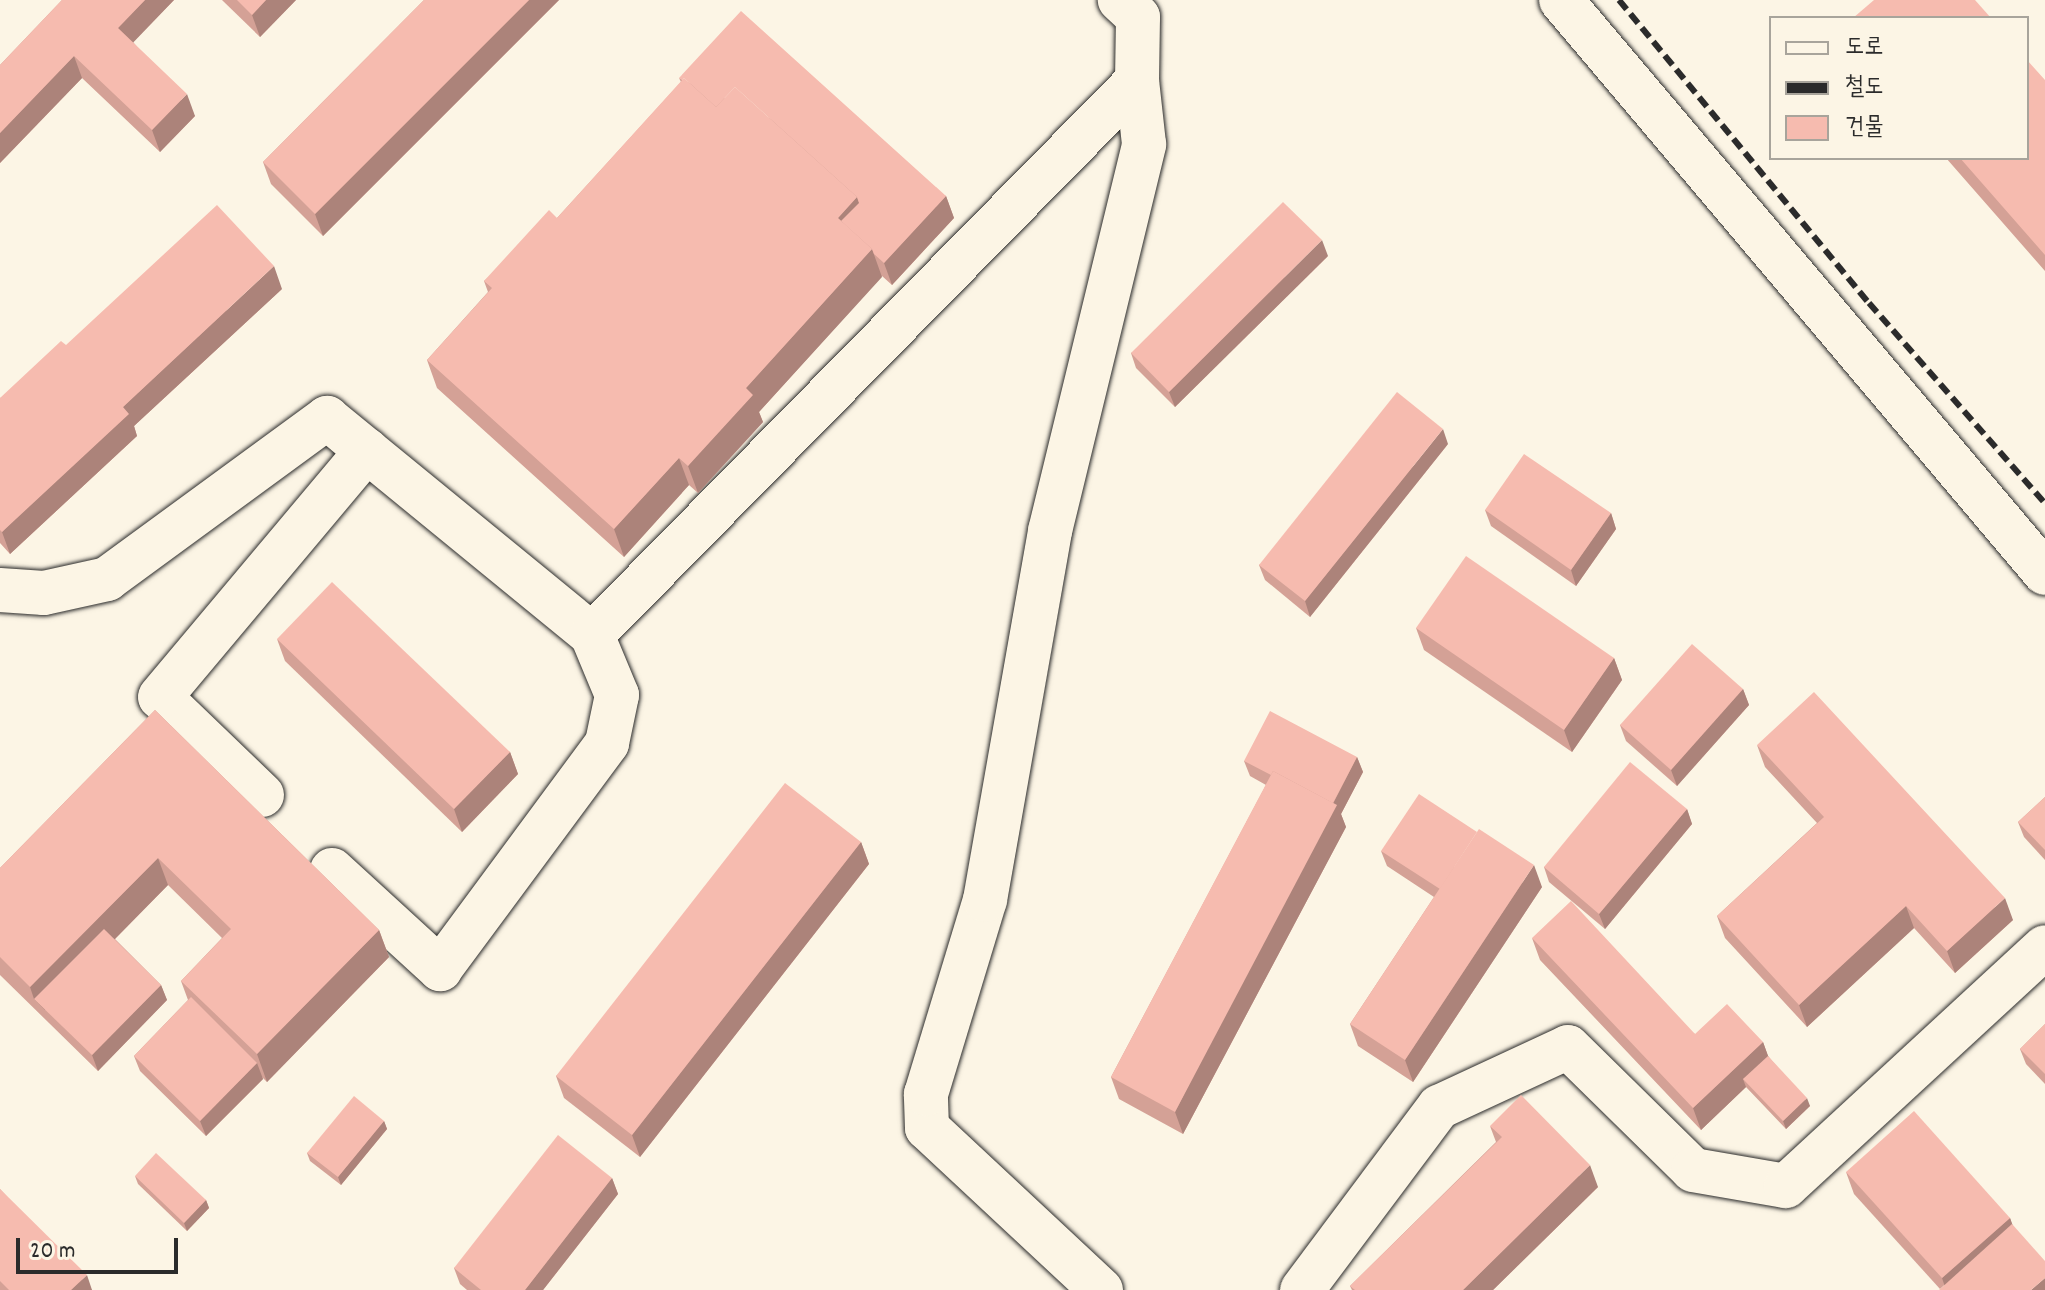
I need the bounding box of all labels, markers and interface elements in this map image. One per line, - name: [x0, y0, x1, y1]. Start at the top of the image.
- legend: [1769, 16, 2029, 160]
- text: 도로: [1845, 31, 1884, 65]
- text: 철도: [1845, 71, 1884, 105]
- text: 건물: [1845, 111, 1884, 145]
- scale bar: [20, 1222, 182, 1272]
- text: 20 m: [30, 1235, 76, 1269]

